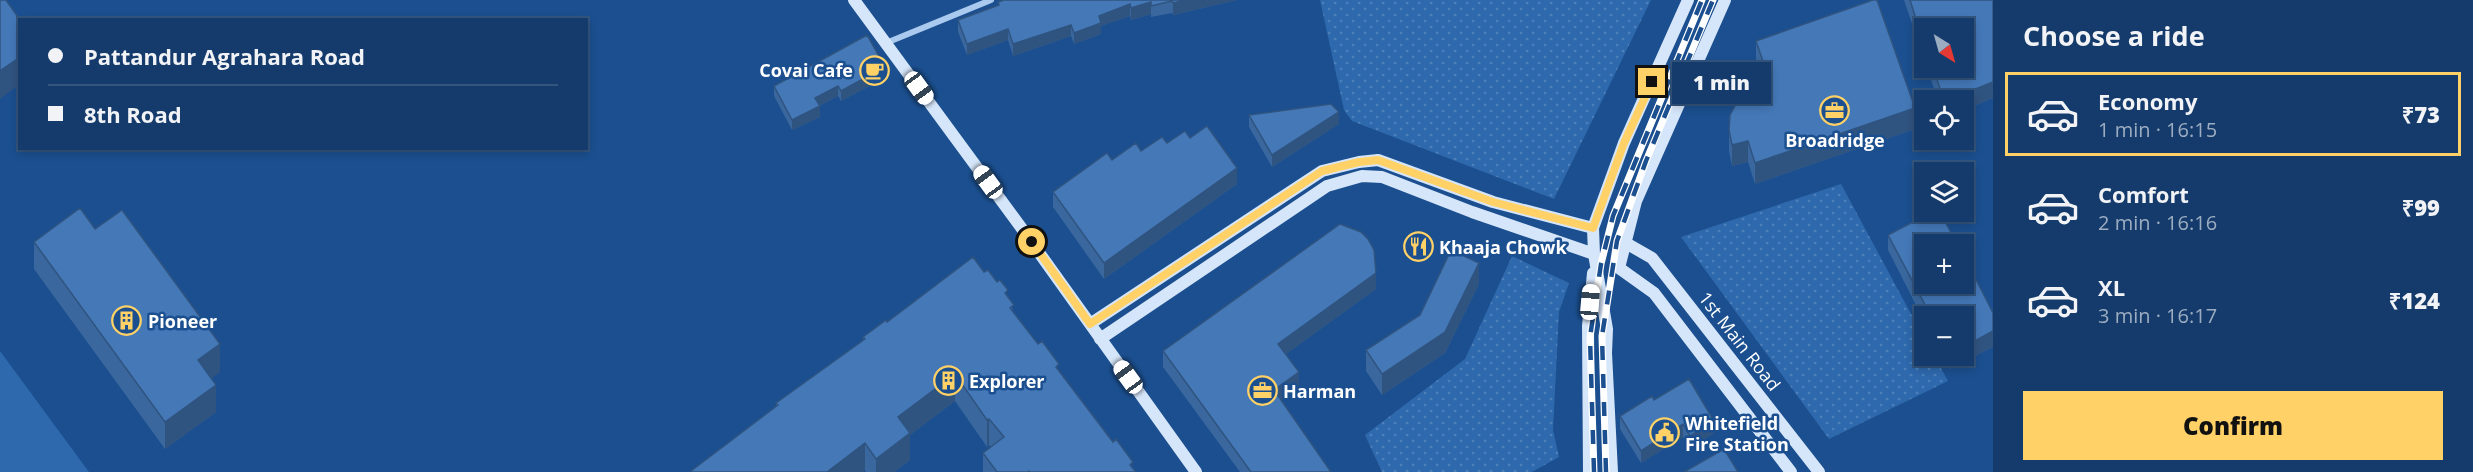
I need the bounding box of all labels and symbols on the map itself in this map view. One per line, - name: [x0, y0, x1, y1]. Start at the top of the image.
- north arrow: [1914, 18, 1974, 78]
- cafe icon: Covai Cafe: [858, 54, 890, 86]
- place label: Covai Cafe: [759, 58, 853, 82]
- callout: 1 min: [1673, 61, 1772, 103]
- car: [901, 68, 937, 108]
- route end: [1638, 68, 1665, 95]
- office icon: Broadridge: [1819, 95, 1851, 127]
- place label: Broadridge: [1785, 128, 1885, 152]
- car: [970, 162, 1006, 202]
- route start: [1018, 228, 1045, 255]
- restaurant icon: Khaaja Chowk: [1402, 231, 1434, 263]
- place label: Khaaja Chowk: [1439, 235, 1567, 259]
- car: [1579, 283, 1601, 321]
- street label: 1st Main Road: [1694, 287, 1786, 395]
- building icon: Pioneer: [111, 305, 143, 337]
- place label: Pioneer: [148, 309, 217, 333]
- car: [1110, 357, 1146, 397]
- building icon: Explorer: [932, 365, 964, 397]
- place label: Explorer: [969, 369, 1045, 393]
- office icon: Harman: [1246, 375, 1278, 407]
- place label: Harman: [1283, 379, 1356, 403]
- place label: Whitefield Fire Station: [1685, 411, 1789, 456]
- public building icon: Whitefield Fire Station: [1648, 417, 1680, 449]

